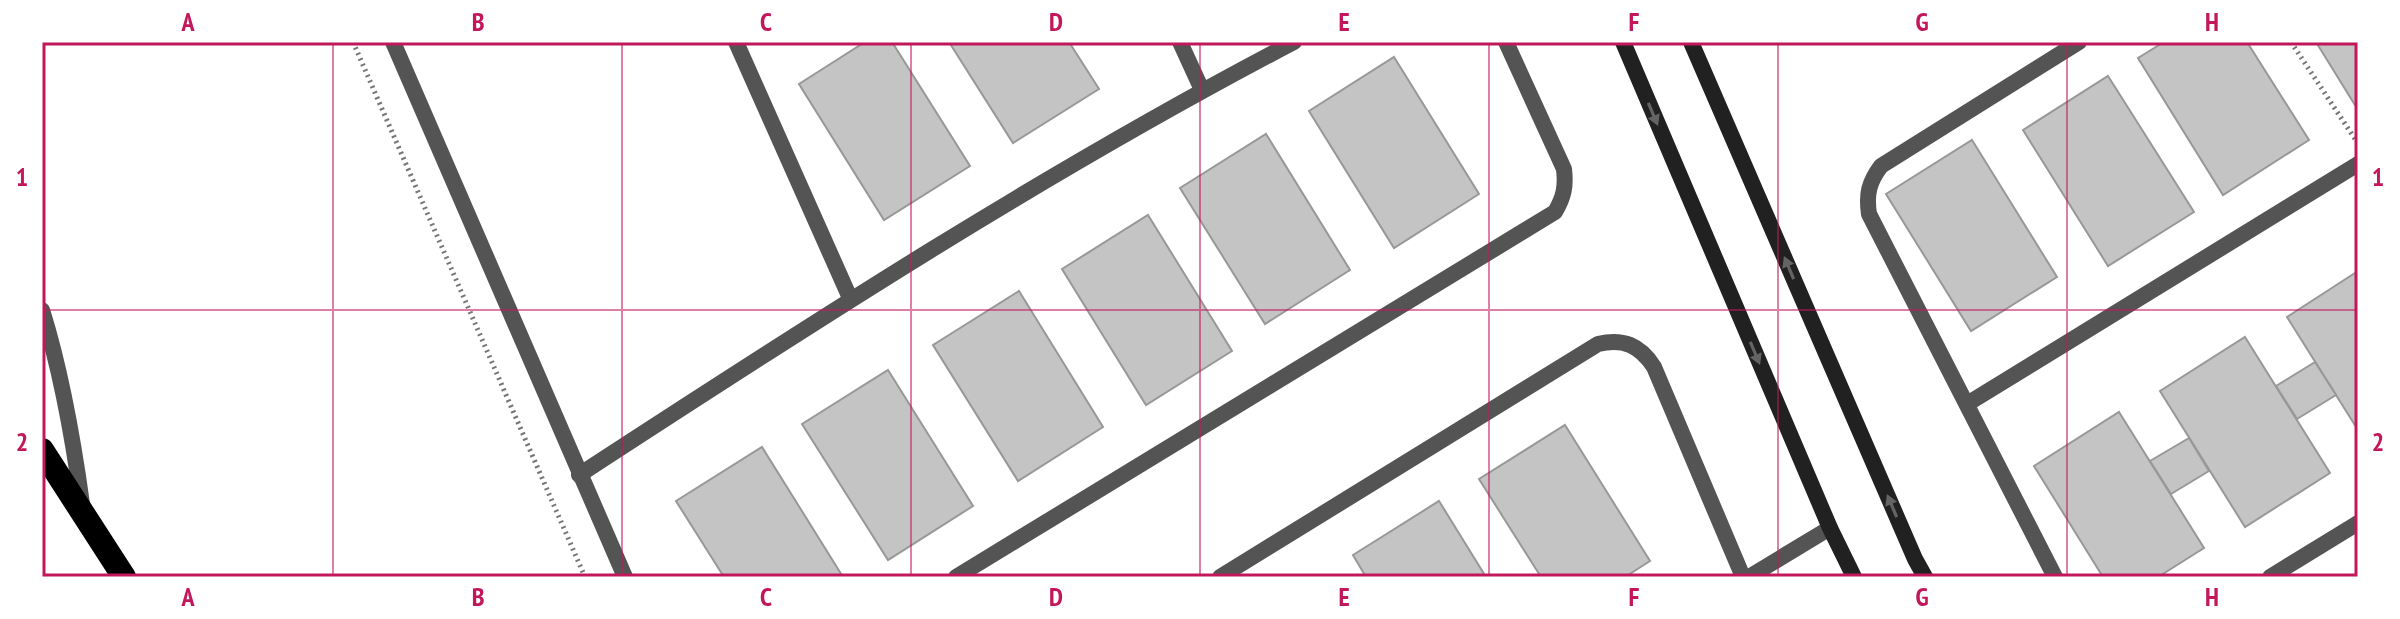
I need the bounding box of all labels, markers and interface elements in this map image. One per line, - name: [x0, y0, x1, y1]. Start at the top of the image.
- text: A: [180, 5, 195, 38]
- text: B: [472, 5, 485, 38]
- text: C: [760, 5, 772, 38]
- text: D: [1049, 5, 1063, 38]
- text: E: [1338, 5, 1350, 38]
- text: F: [1629, 5, 1640, 38]
- text: G: [1915, 5, 1929, 38]
- text: H: [2205, 5, 2219, 38]
- one-way arrow: [1647, 102, 1660, 126]
- text: 1: [16, 160, 28, 193]
- text: 1: [2372, 160, 2384, 193]
- one-way arrow: [1782, 256, 1795, 280]
- one-way arrow: [1749, 341, 1762, 365]
- text: 2: [16, 425, 28, 458]
- text: 2: [2372, 425, 2384, 458]
- one-way arrow: [1885, 495, 1898, 518]
- text: A: [180, 580, 195, 613]
- text: B: [472, 580, 485, 613]
- text: C: [760, 580, 772, 613]
- text: D: [1049, 580, 1063, 613]
- text: E: [1338, 580, 1350, 613]
- text: F: [1629, 580, 1640, 613]
- text: G: [1915, 580, 1929, 613]
- text: H: [2205, 580, 2219, 613]

